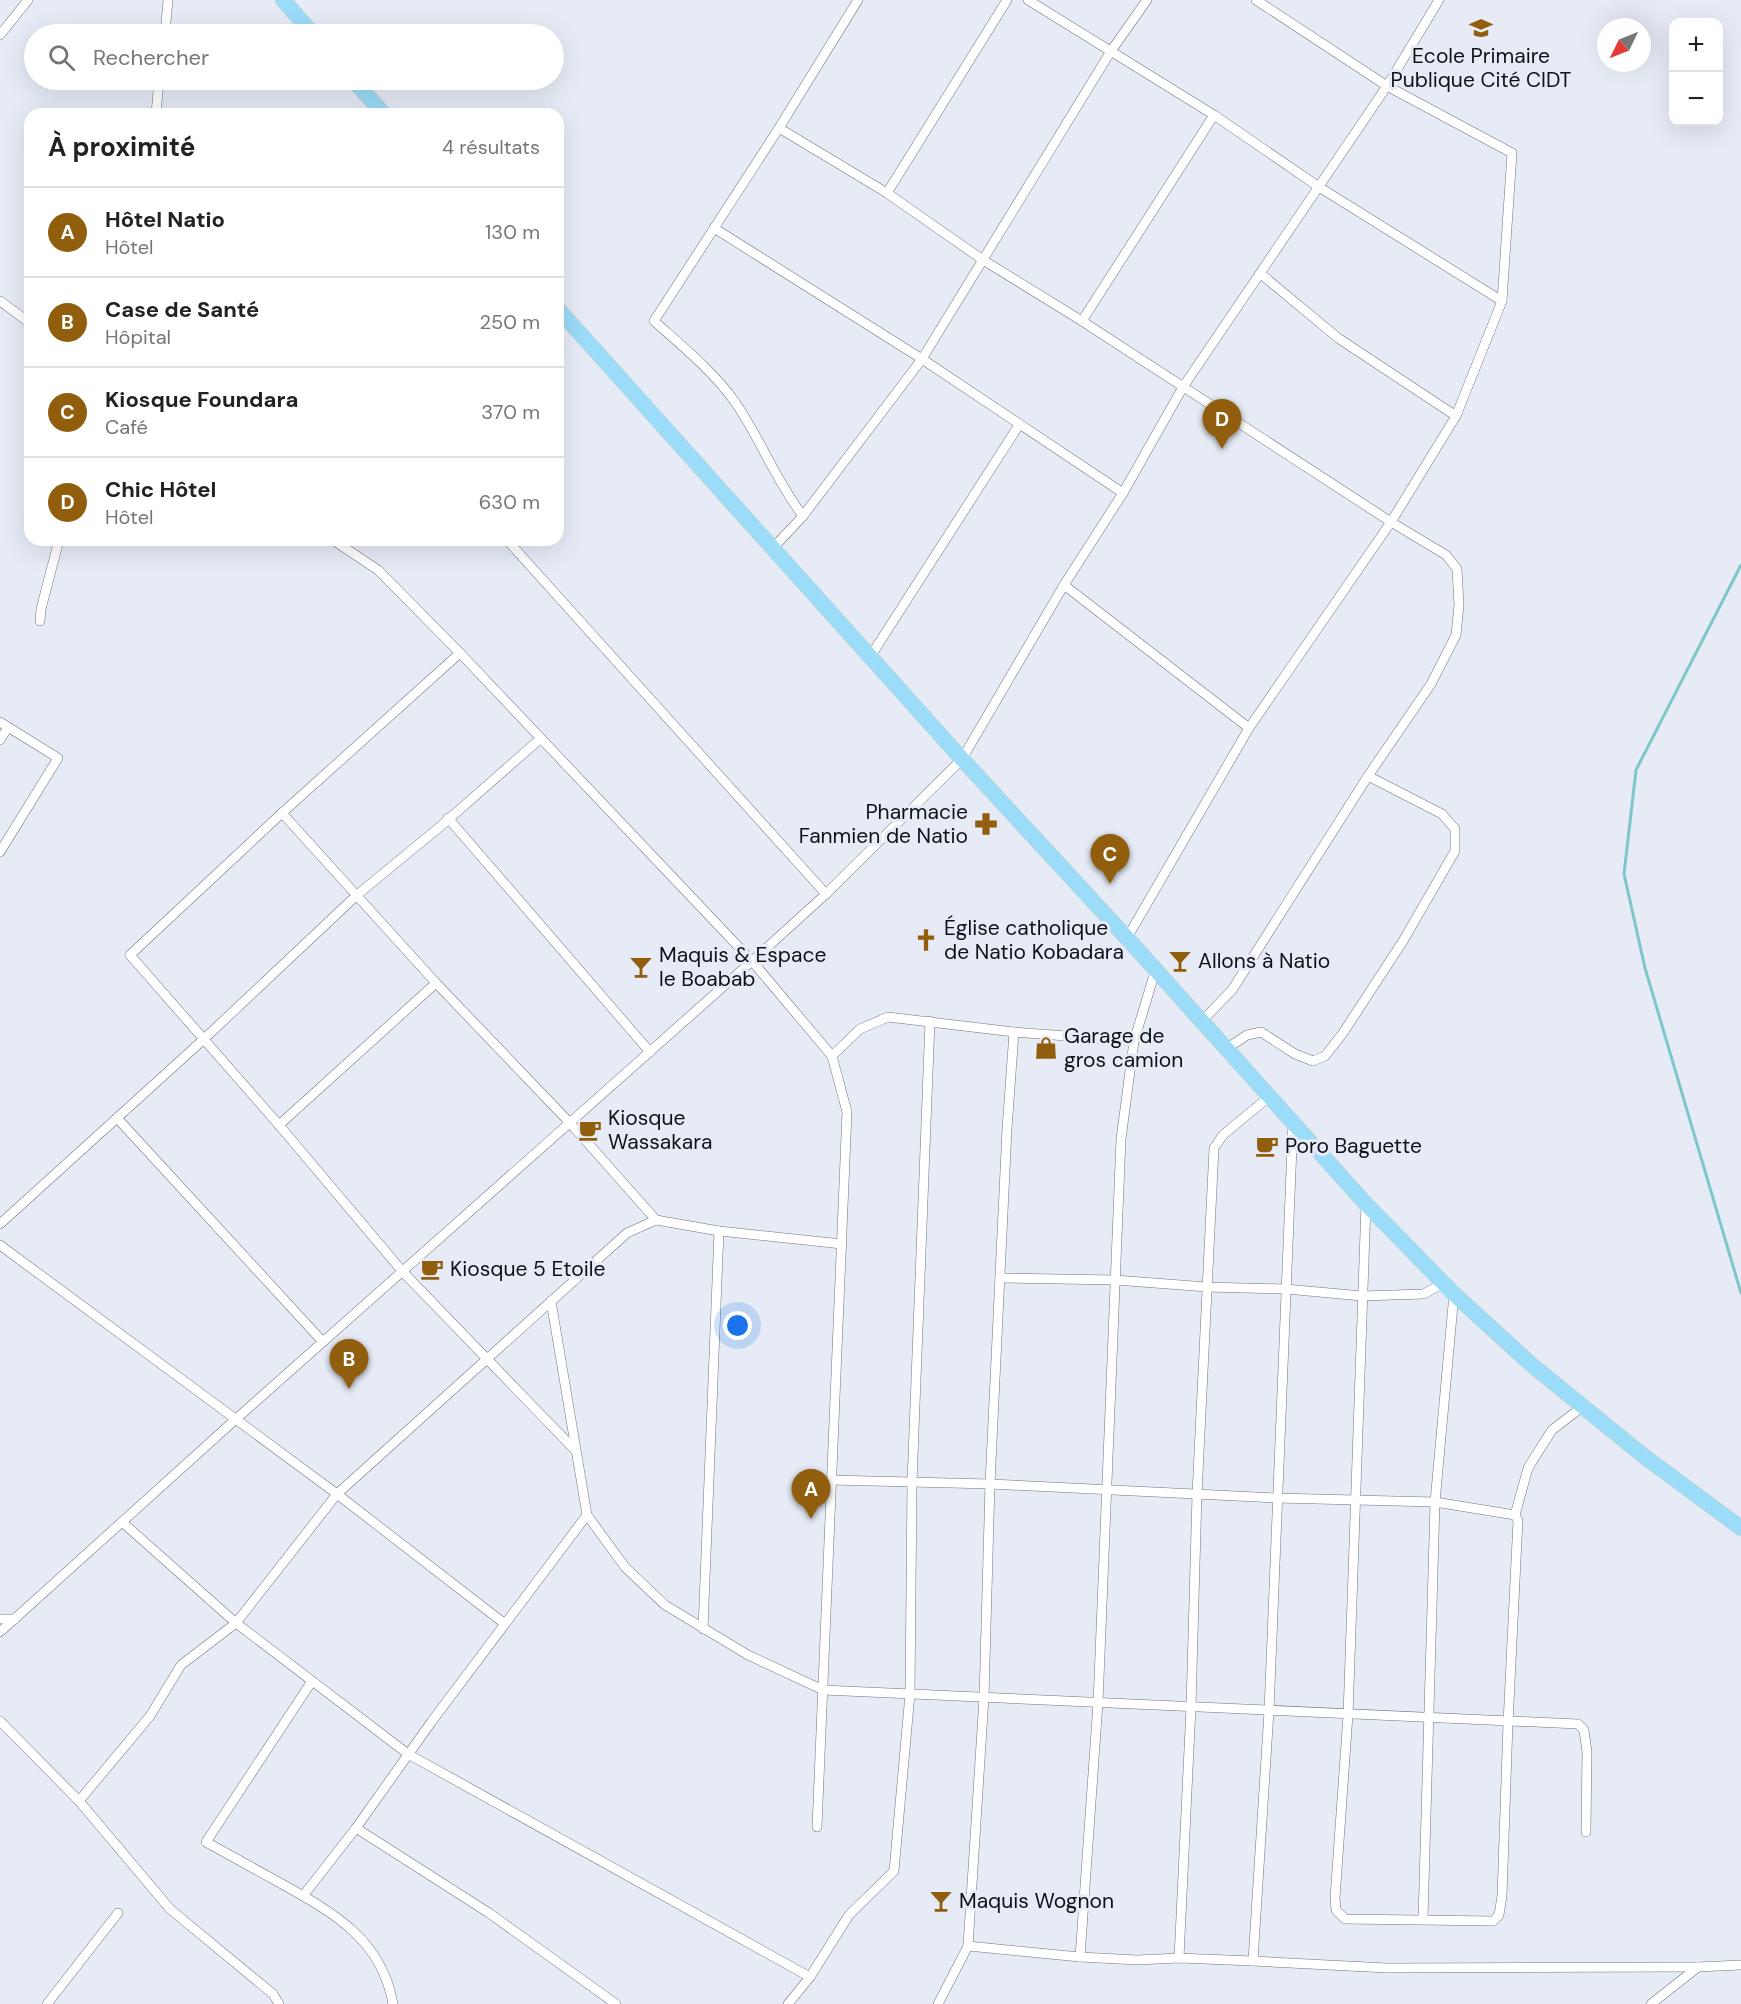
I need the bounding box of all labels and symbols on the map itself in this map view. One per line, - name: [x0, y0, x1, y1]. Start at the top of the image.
- school or university icon: Ecole Primaire Publique Cité CIDT: [1468, 15, 1494, 41]
- north arrow: [1597, 18, 1651, 72]
- place label: Ecole Primaire Publique Cité CIDT: [1391, 42, 1572, 94]
- pin: D: [1202, 400, 1242, 449]
- place label: Pharmacie Fanmien de Natio: [799, 798, 968, 850]
- pharmacy icon: Pharmacie Fanmien de Natio: [973, 811, 999, 837]
- pin: C: [1090, 834, 1130, 884]
- place label: Église catholique de Natio Kobadara: [944, 914, 1124, 966]
- church icon: Église catholique de Natio Kobadara: [913, 927, 939, 953]
- place label: Maquis & Espace le Boabab: [659, 941, 826, 993]
- place label: Allons à Natio: [1198, 947, 1330, 975]
- bar icon: Allons à Natio: [1167, 948, 1193, 974]
- bar icon: Maquis & Espace le Boabab: [628, 954, 654, 980]
- place label: Garage de gros camion: [1064, 1022, 1183, 1074]
- shop icon: Garage de gros camion: [1033, 1035, 1059, 1061]
- place label: Kiosque Wassakara: [608, 1104, 712, 1156]
- cafe icon: Kiosque Wassakara: [577, 1117, 603, 1143]
- place label: Poro Baguette: [1285, 1132, 1422, 1160]
- cafe icon: Poro Baguette: [1254, 1133, 1280, 1159]
- place label: Kiosque 5 Etoile: [450, 1255, 605, 1283]
- cafe icon: Kiosque 5 Etoile: [419, 1256, 445, 1282]
- your location: [723, 1311, 752, 1340]
- pin: B: [330, 1340, 368, 1389]
- pin: A: [792, 1470, 830, 1519]
- place label: Maquis Wognon: [959, 1887, 1114, 1915]
- bar icon: Maquis Wognon: [928, 1888, 954, 1914]

